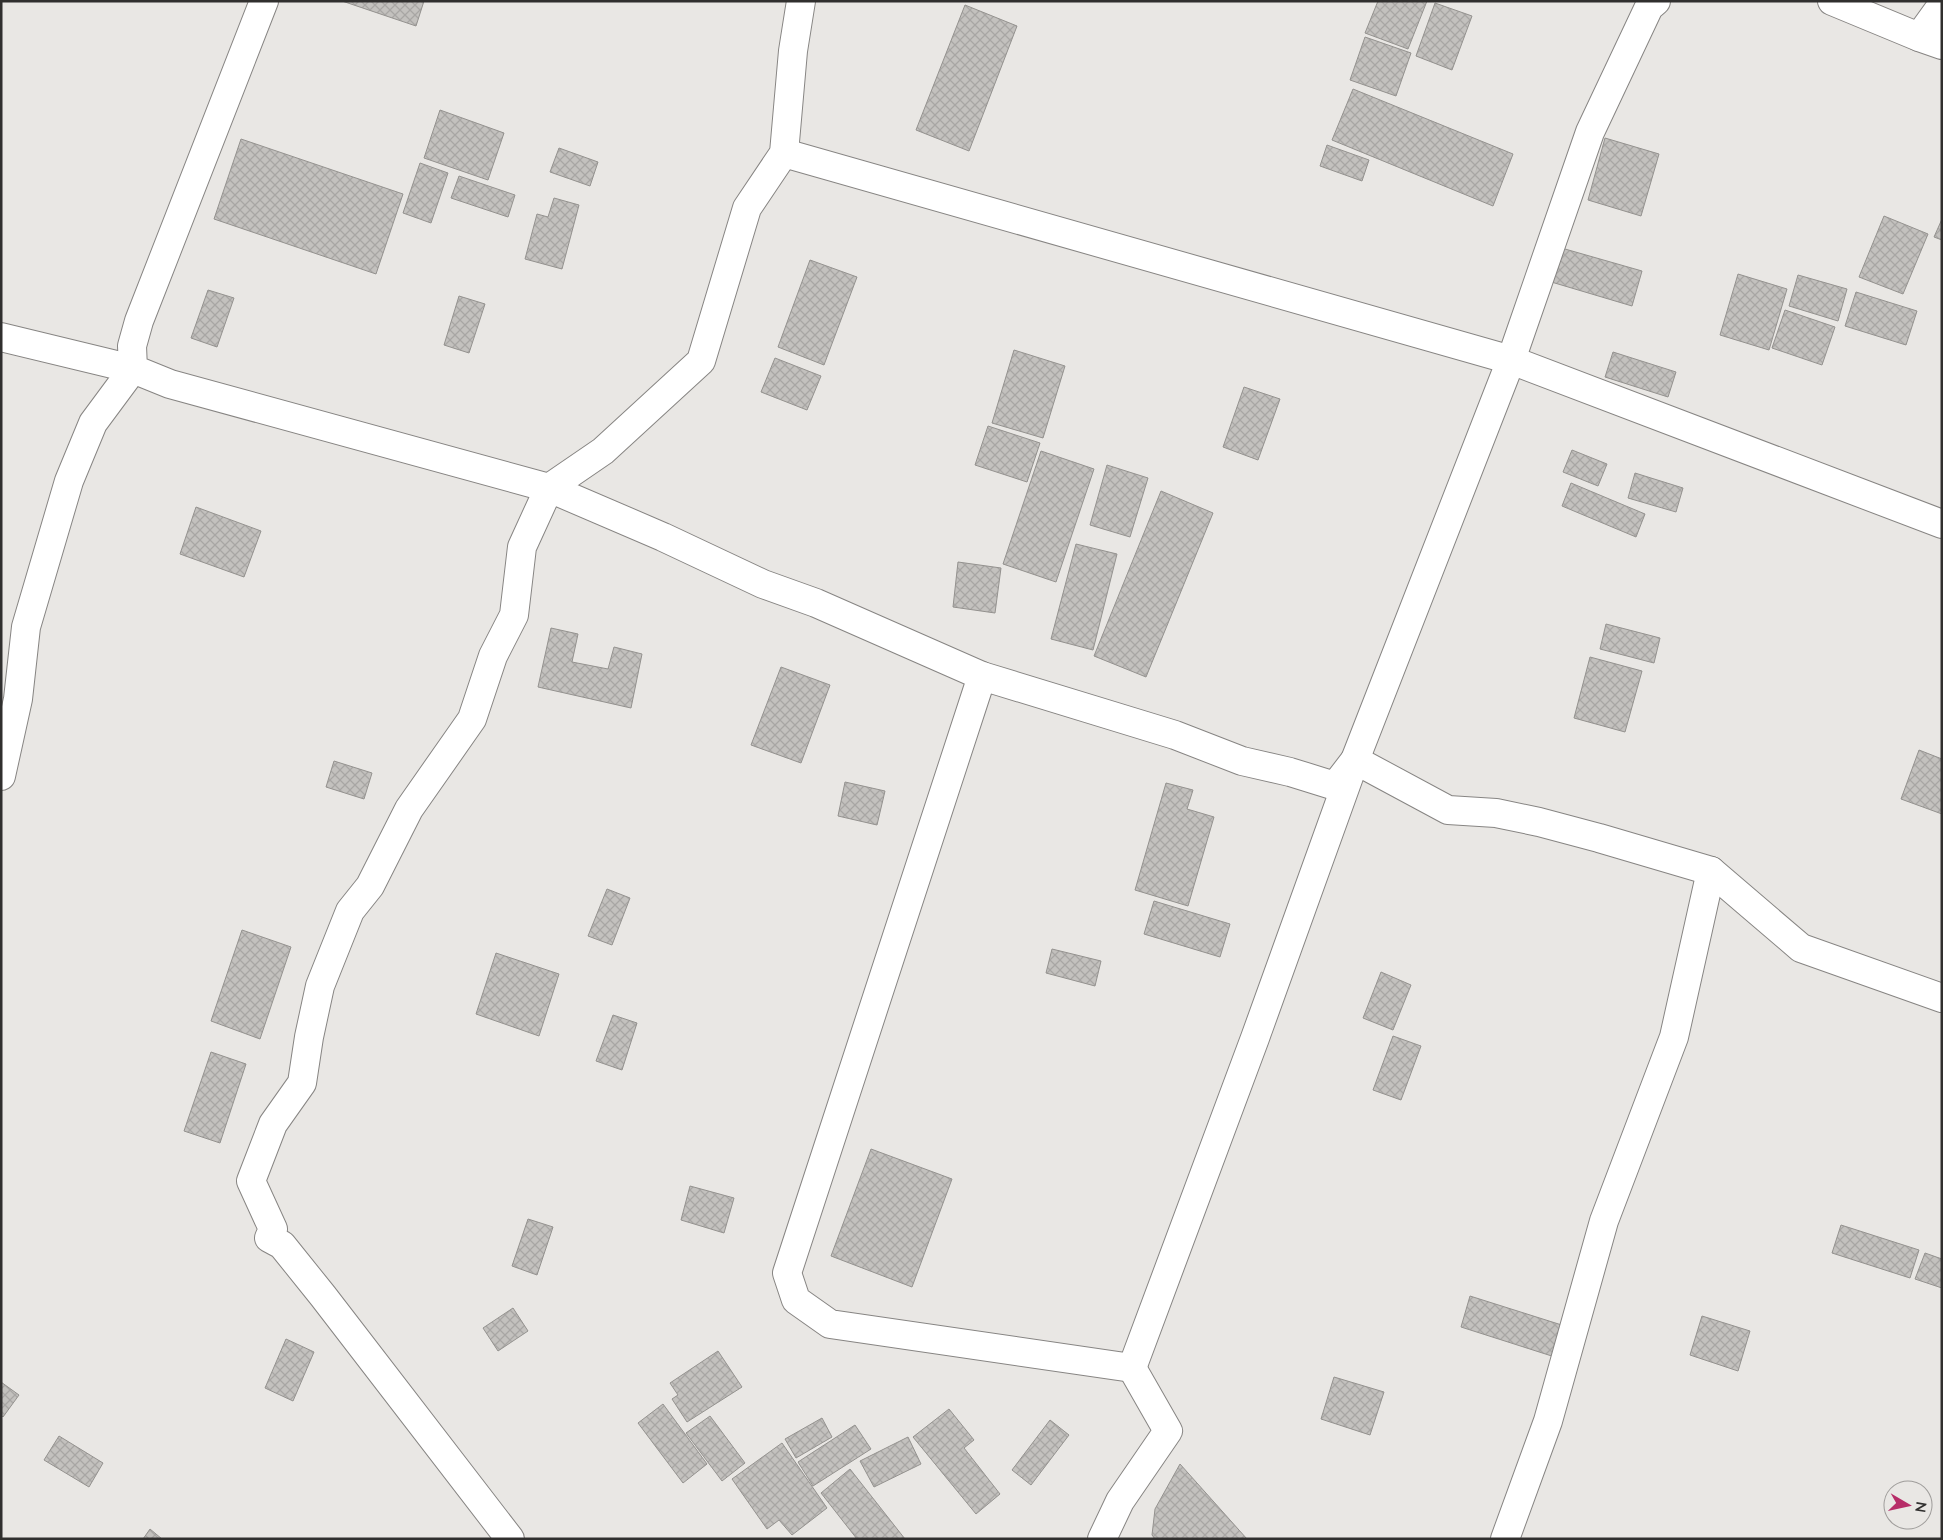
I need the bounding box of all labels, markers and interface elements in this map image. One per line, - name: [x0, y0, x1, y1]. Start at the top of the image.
- north arrow: [1883, 1480, 1933, 1530]
- text: N: [1912, 1500, 1931, 1514]

